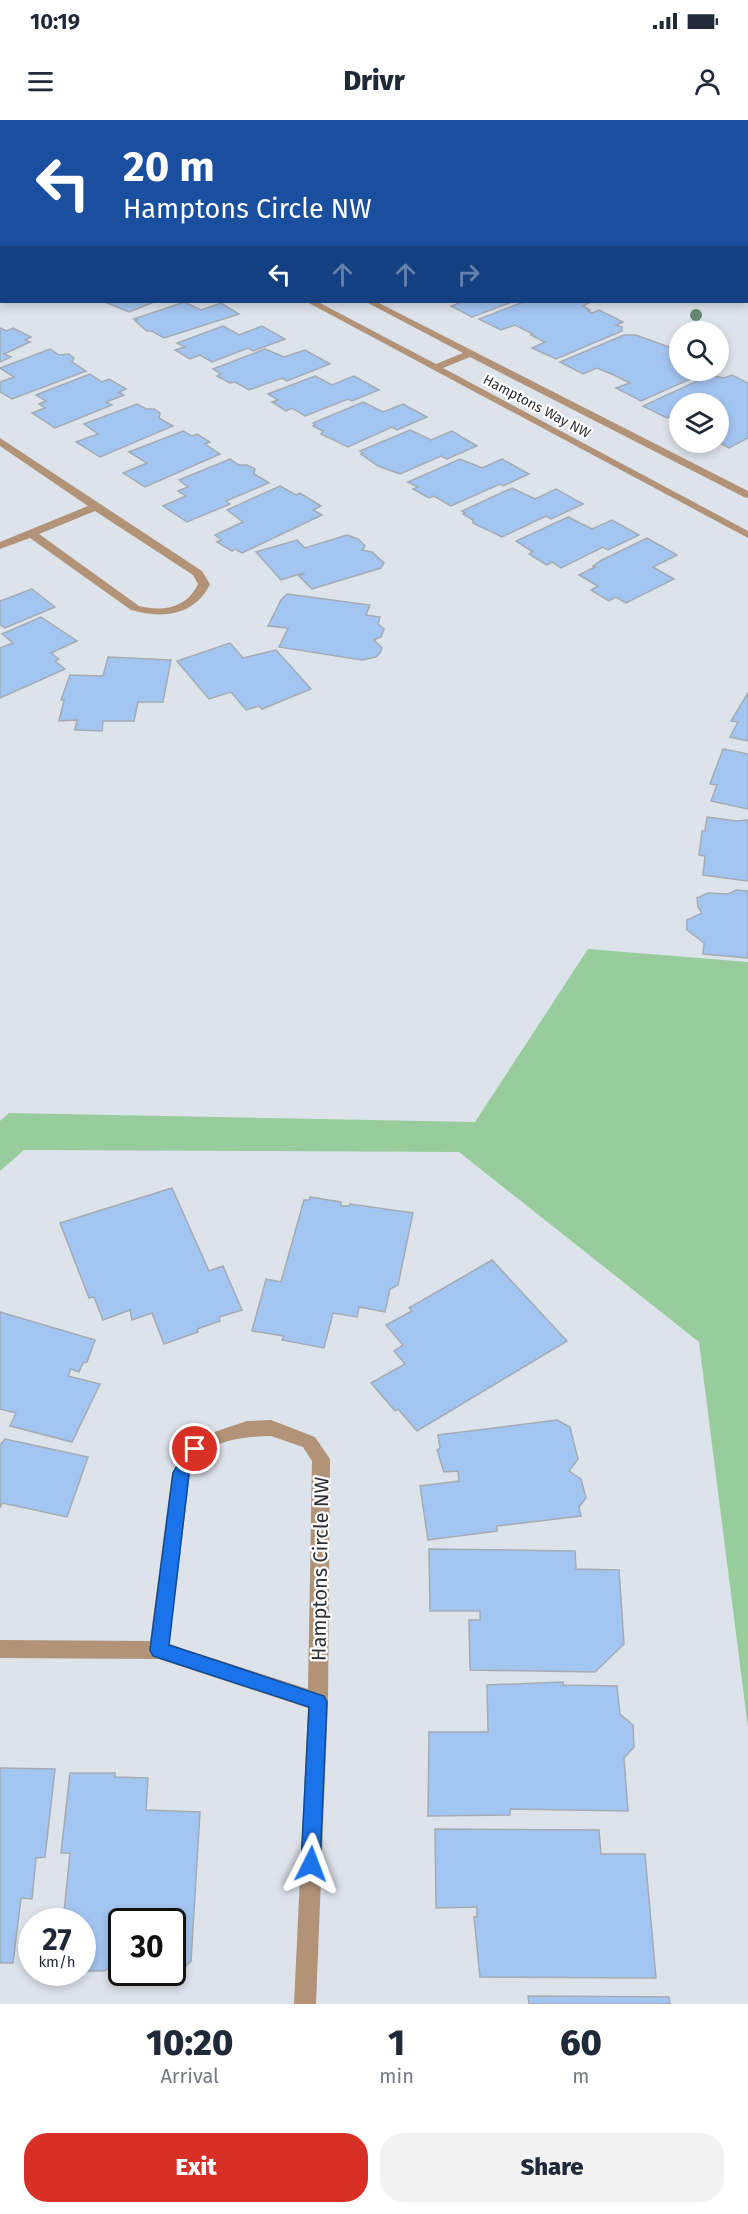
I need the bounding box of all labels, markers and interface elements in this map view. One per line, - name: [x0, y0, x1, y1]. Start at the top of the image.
- text: 10:19: [30, 8, 80, 35]
- icon: menu: [24, 65, 57, 98]
- text: Drivr: [343, 65, 405, 97]
- icon: person: [691, 65, 724, 98]
- text: 20 m: [123, 142, 215, 192]
- icon: left: [24, 144, 102, 222]
- text: Hamptons Circle NW: [123, 193, 372, 225]
- icon: left: [263, 258, 296, 291]
- icon: ahead: [326, 258, 359, 291]
- icon: ahead: [389, 258, 422, 291]
- icon: right: [452, 258, 485, 291]
- map controls: [669, 321, 729, 453]
- button: search: [669, 321, 729, 381]
- street label: Hamptons Way NW: [480, 371, 594, 442]
- button: layers: [669, 393, 729, 453]
- pin: [169, 1423, 220, 1474]
- icon: arrive: [178, 1432, 211, 1465]
- street label: Hamptons Circle NW: [306, 1476, 334, 1661]
- position arrow: [279, 1832, 343, 1896]
- speed limit sign: 30: [108, 1908, 186, 1986]
- text: 27: [42, 1922, 72, 1958]
- text: km/h: [38, 1953, 76, 1971]
- text: 10:20: [146, 2021, 233, 2065]
- text: 1: [388, 2021, 405, 2065]
- text: 60: [560, 2021, 602, 2065]
- text: Arrival: [160, 2064, 219, 2088]
- text: min: [379, 2064, 414, 2088]
- text: m: [572, 2064, 589, 2088]
- button: Exit: [24, 2133, 368, 2202]
- button: Share: [380, 2133, 724, 2202]

